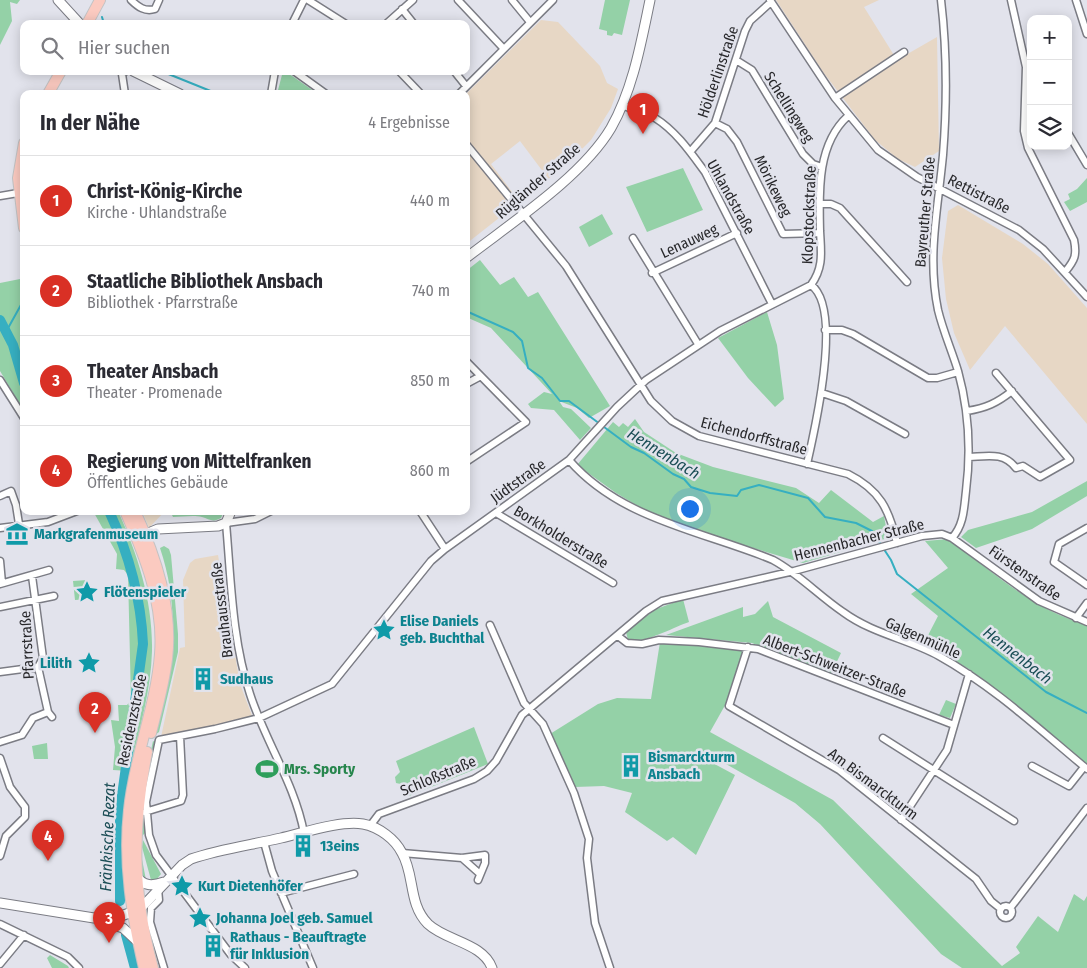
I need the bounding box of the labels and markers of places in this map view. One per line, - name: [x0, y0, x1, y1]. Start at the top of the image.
- pin: 1: [627, 93, 659, 134]
- museum icon: Markgrafenmuseum: [4, 521, 30, 547]
- place label: Markgrafenmuseum: [34, 525, 158, 543]
- place icon: Flötenspieler: [74, 579, 100, 605]
- place label: Flötenspieler: [104, 583, 187, 601]
- place label: Elise Daniels geb. Buchthal: [400, 612, 485, 647]
- place icon: Elise Daniels geb. Buchthal: [371, 617, 397, 643]
- place icon: Lilith: [76, 650, 102, 676]
- place label: Lilith: [40, 654, 72, 672]
- building icon: Sudhaus: [190, 666, 216, 692]
- place label: Sudhaus: [220, 670, 274, 688]
- pin: 2: [79, 692, 111, 733]
- place label: Bismarckturm Ansbach: [647, 748, 735, 783]
- building icon: Bismarckturm Ansbach: [618, 753, 644, 779]
- sports icon: Mrs. Sporty: [254, 756, 280, 782]
- place label: Mrs. Sporty: [284, 760, 356, 778]
- pin: 4: [32, 820, 64, 861]
- building icon: 13eins: [290, 833, 316, 859]
- place label: 13eins: [320, 837, 360, 855]
- place icon: Kurt Dietenhöfer: [169, 873, 195, 899]
- place label: Kurt Dietenhöfer: [198, 877, 303, 895]
- pin: 3: [93, 902, 125, 943]
- place icon: Johanna Joel geb. Samuel: [187, 905, 213, 931]
- place label: Johanna Joel geb. Samuel: [215, 909, 374, 927]
- place label: Rathaus - Beauftragte für Inklusion: [230, 928, 367, 963]
- building icon: Rathaus - Beauftragte für Inklusion: [200, 933, 226, 959]

